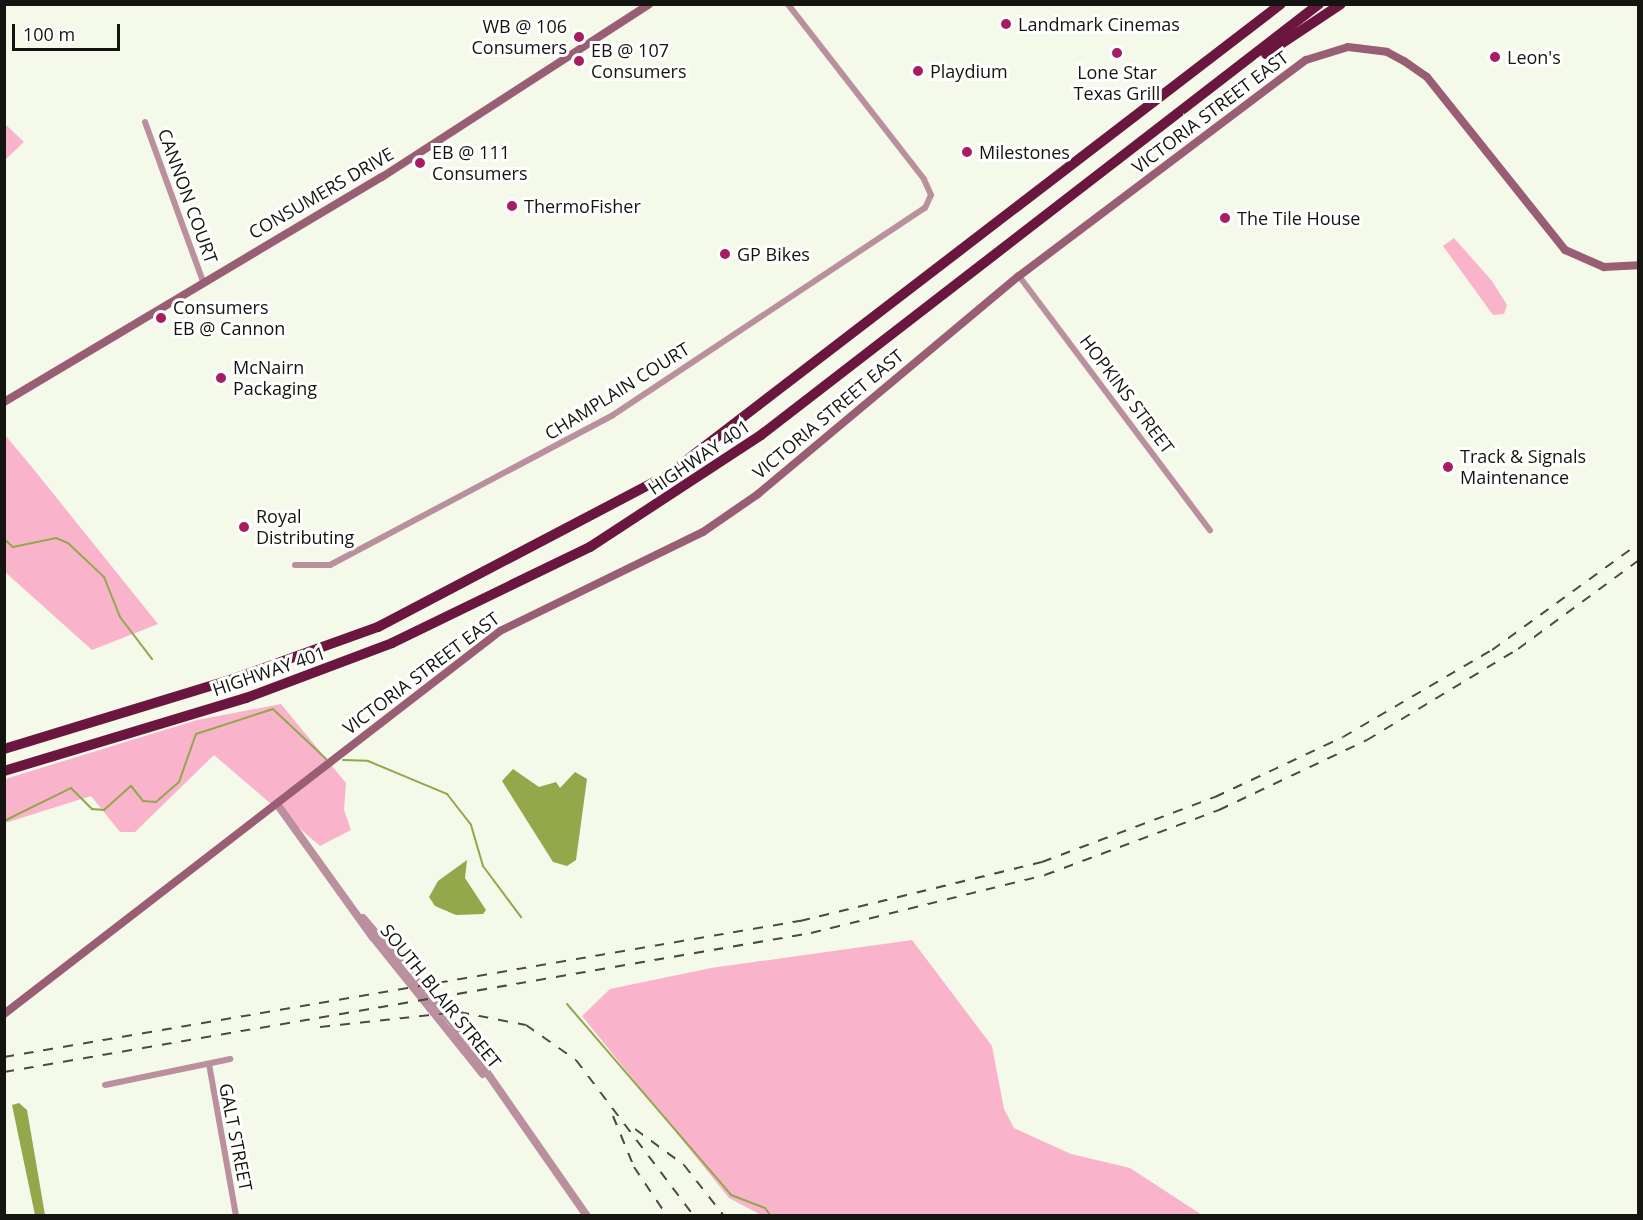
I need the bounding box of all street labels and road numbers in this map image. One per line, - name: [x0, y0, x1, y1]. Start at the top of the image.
- street label: VICTORIA STREET EAST: [1128, 46, 1292, 178]
- street label: CANNON COURT: [154, 126, 222, 266]
- street label: CONSUMERS DRIVE: [245, 143, 397, 243]
- street label: HOPKINS STREET: [1075, 330, 1179, 458]
- street label: CHAMPLAIN COURT: [541, 338, 693, 444]
- street label: VICTORIA STREET EAST: [748, 345, 908, 483]
- street label: HIGHWAY 401: [644, 415, 754, 499]
- street label: VICTORIA STREET EAST: [339, 607, 503, 739]
- street label: HIGHWAY 401: [210, 642, 328, 700]
- street label: SOUTH BLAIR STREET: [376, 920, 506, 1072]
- street label: GALT STREET: [215, 1081, 257, 1193]

